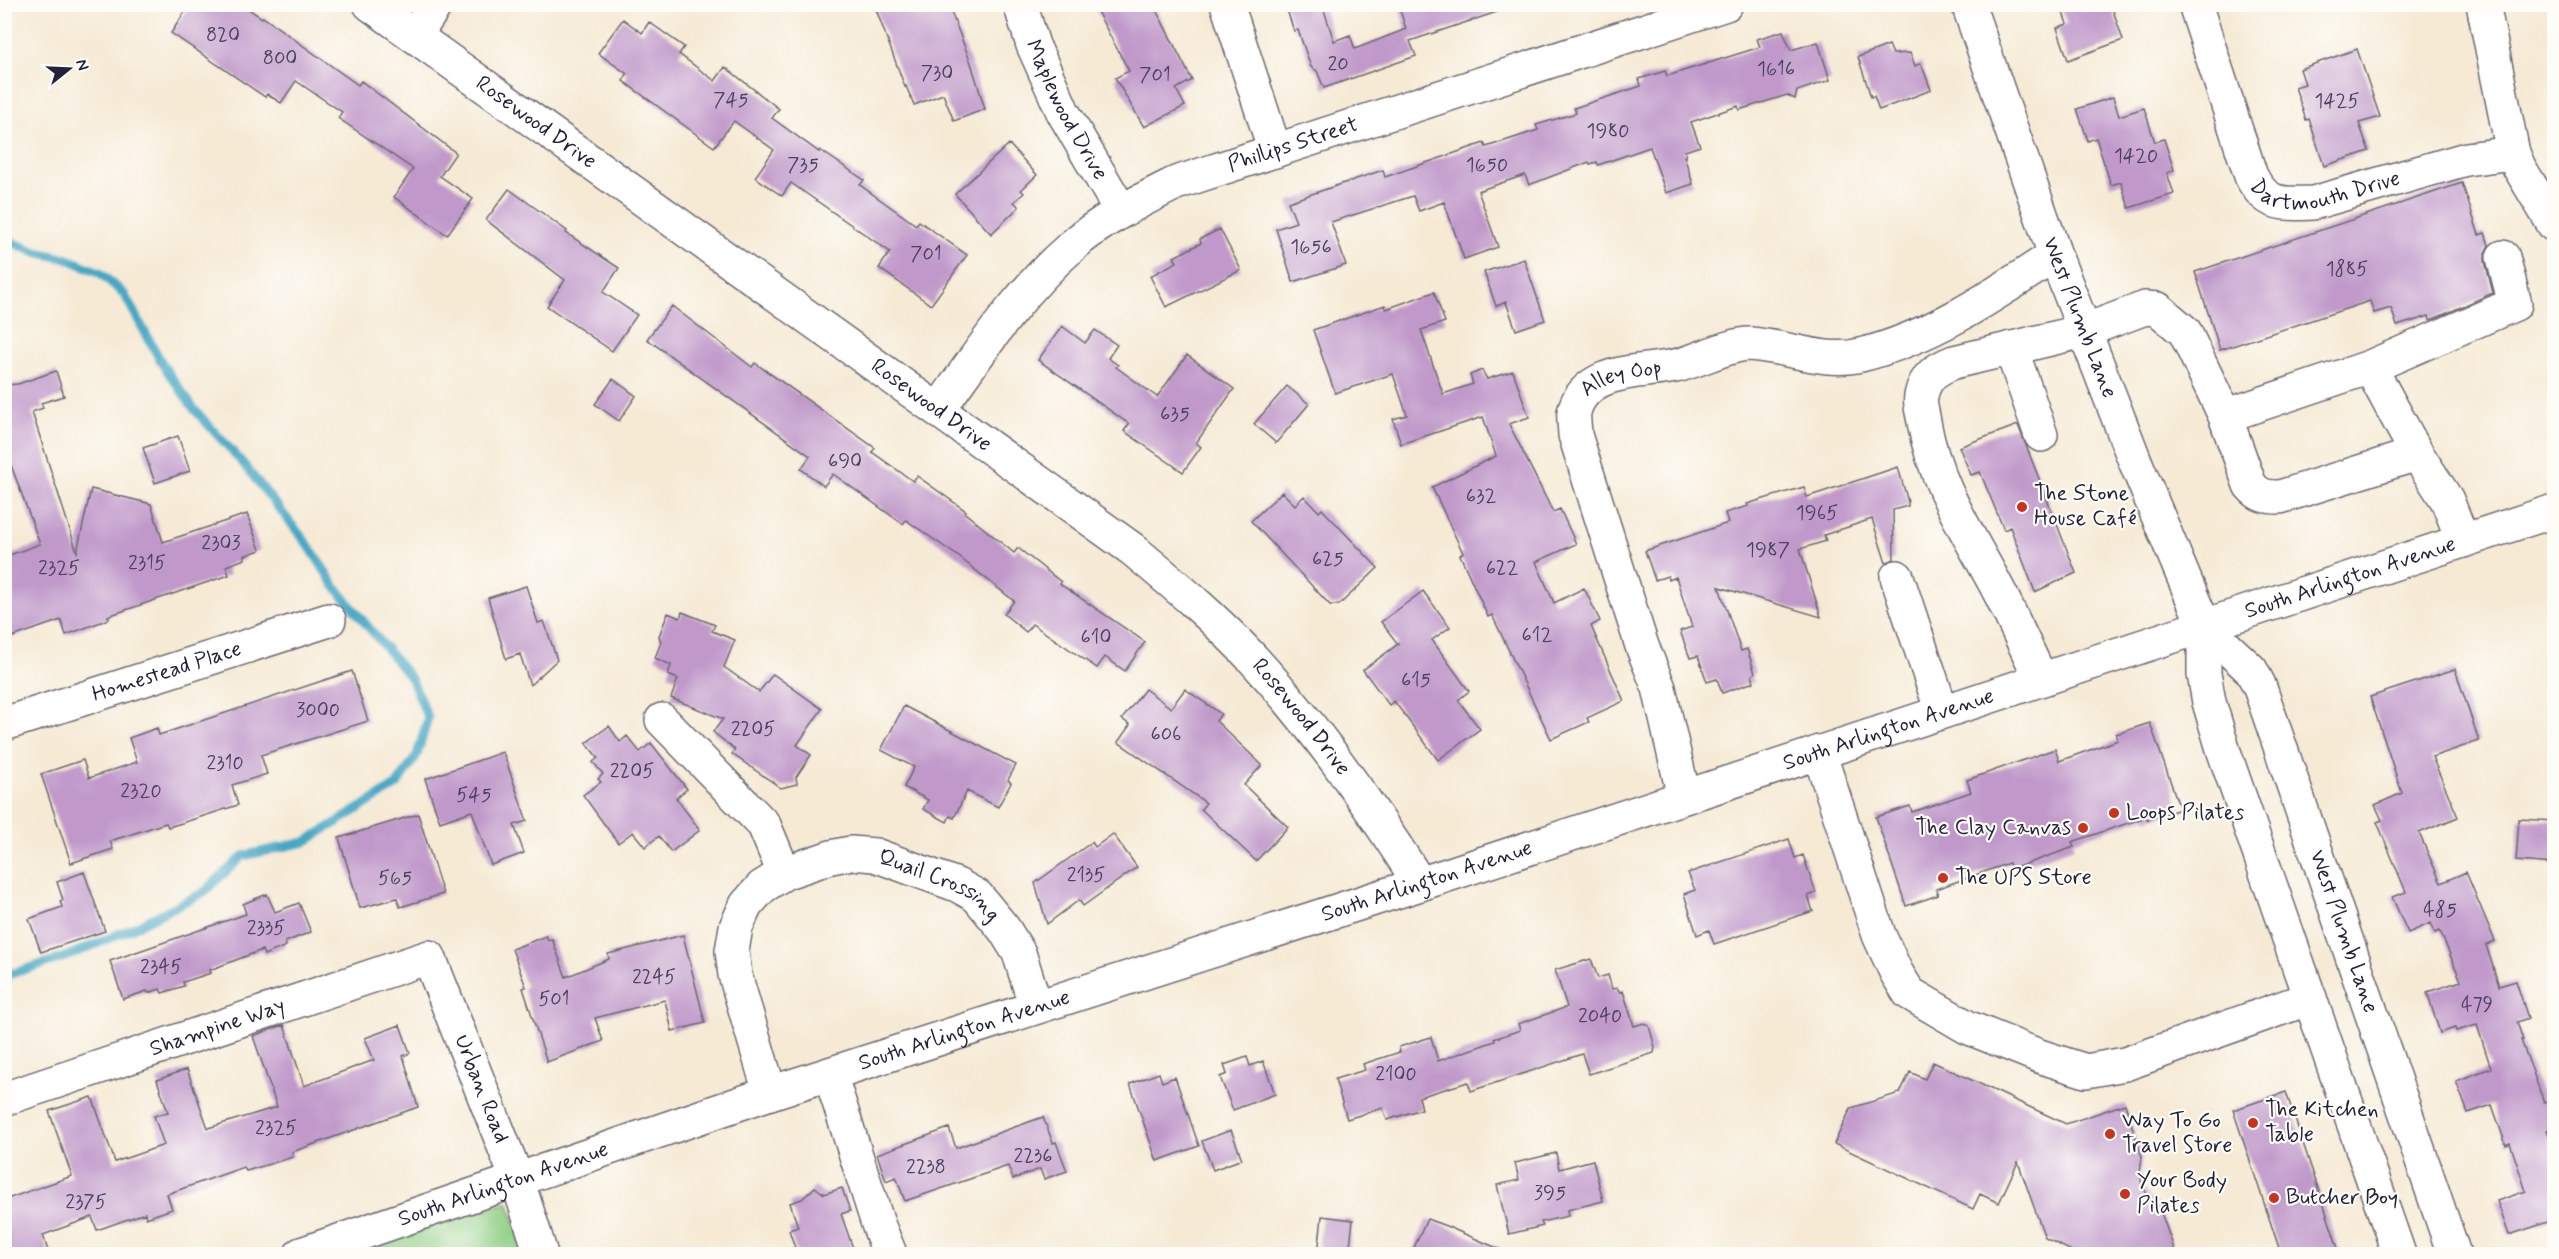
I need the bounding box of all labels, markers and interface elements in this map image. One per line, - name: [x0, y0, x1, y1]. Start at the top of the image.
- house number: 820: [206, 22, 240, 49]
- street label: Maplewood Drive: [1018, 35, 1114, 185]
- north arrow: [39, 39, 99, 99]
- house number: 800: [263, 45, 297, 72]
- house number: 20: [1327, 51, 1349, 78]
- house number: 1616: [1757, 56, 1795, 83]
- text: N: [70, 57, 93, 73]
- house number: 730: [921, 60, 953, 87]
- house number: 701: [1139, 62, 1171, 89]
- street label: Rosewood Drive: [470, 70, 602, 176]
- house number: 745: [713, 87, 749, 114]
- house number: 1425: [2315, 88, 2360, 115]
- street label: Phillips Street: [1224, 111, 1362, 179]
- house number: 1980: [1587, 118, 1629, 145]
- house number: 1420: [2114, 143, 2158, 170]
- house number: 735: [787, 152, 819, 179]
- house number: 1650: [1466, 152, 1508, 179]
- street label: Dartmouth Drive: [2251, 159, 2409, 189]
- text: Dartmouth Drive: [2243, 165, 2404, 218]
- house number: 1656: [1290, 234, 1332, 261]
- street label: West Plumb Lane: [2036, 234, 2123, 402]
- house number: 701: [910, 241, 942, 268]
- house number: 1885: [2326, 256, 2368, 283]
- street label: Rosewood Drive: [865, 353, 997, 458]
- street label: Alley Oop: [1574, 354, 1663, 403]
- house number: 635: [1160, 401, 1190, 428]
- house number: 690: [828, 448, 862, 475]
- place label: The Stone House Café: [2034, 480, 2137, 533]
- house number: 632: [1466, 483, 1496, 510]
- house number: 1965: [1796, 500, 1838, 527]
- marker: The Stone House Café: [2015, 500, 2029, 514]
- house number: 2303: [201, 530, 241, 557]
- street label: South Arlington Avenue: [2241, 530, 2459, 626]
- house number: 1987: [1746, 537, 1790, 564]
- house number: 625: [1312, 546, 1344, 573]
- house number: 2315: [128, 550, 166, 577]
- house number: 2325: [38, 555, 80, 582]
- house number: 622: [1486, 555, 1518, 582]
- house number: 612: [1522, 622, 1552, 649]
- house number: 610: [1081, 624, 1111, 651]
- street label: Homestead Place: [89, 635, 245, 709]
- street label: Rosewood Drive: [1246, 653, 1357, 781]
- house number: 615: [1401, 667, 1431, 694]
- street label: South Arlington Avenue: [1780, 682, 1998, 778]
- house number: 3000: [296, 697, 340, 724]
- house number: 2205: [731, 716, 775, 743]
- house number: 606: [1150, 721, 1182, 748]
- house number: 2310: [206, 750, 244, 777]
- house number: 2205: [610, 758, 654, 785]
- house number: 2320: [120, 778, 162, 805]
- house number: 545: [456, 782, 492, 809]
- place label: Loops Pilates: [2126, 799, 2244, 827]
- marker: Loops Pilates: [2107, 806, 2121, 820]
- place label: The Clay Canvas: [1915, 814, 2071, 842]
- marker: The Clay Canvas: [2076, 821, 2090, 835]
- street label: South Arlington Avenue: [1318, 834, 1536, 929]
- street label: Quail Crossing: [874, 843, 1006, 928]
- street label: West Plumb Lane: [2303, 846, 2384, 1017]
- house number: 2135: [1067, 862, 1105, 889]
- place label: The UPS Store: [1955, 864, 2092, 892]
- house number: 565: [378, 865, 412, 892]
- marker: The UPS Store: [1936, 871, 1950, 885]
- house number: 485: [2423, 897, 2457, 924]
- house number: 2335: [247, 915, 285, 942]
- house number: 2345: [140, 954, 182, 981]
- house number: 2245: [632, 964, 676, 991]
- street label: South Arlington Avenue: [855, 983, 1074, 1078]
- house number: 501: [538, 986, 570, 1013]
- street label: Shampine Way: [146, 992, 289, 1063]
- house number: 479: [2461, 992, 2493, 1019]
- house number: 2040: [1578, 1003, 1622, 1030]
- street label: Urban Road: [447, 1031, 515, 1147]
- house number: 2100: [1375, 1061, 1417, 1088]
- place label: The Kitchen Table: [2265, 1096, 2379, 1149]
- place label: Way To Go Travel Store: [2122, 1107, 2232, 1160]
- house number: 2325: [255, 1115, 297, 1142]
- marker: The Kitchen Table: [2246, 1116, 2260, 1130]
- marker: Way To Go Travel Store: [2103, 1127, 2117, 1141]
- street label: South Arlington Avenue: [395, 1135, 612, 1234]
- house number: 2236: [1014, 1143, 1052, 1170]
- house number: 2238: [906, 1154, 946, 1181]
- place label: Your Body Pilates: [2137, 1167, 2227, 1220]
- house number: 395: [1534, 1180, 1566, 1207]
- place label: Butcher Boy: [2286, 1184, 2398, 1212]
- marker: Your Body Pilates: [2118, 1187, 2132, 1201]
- house number: 2375: [65, 1189, 107, 1216]
- marker: Butcher Boy: [2267, 1191, 2281, 1205]

